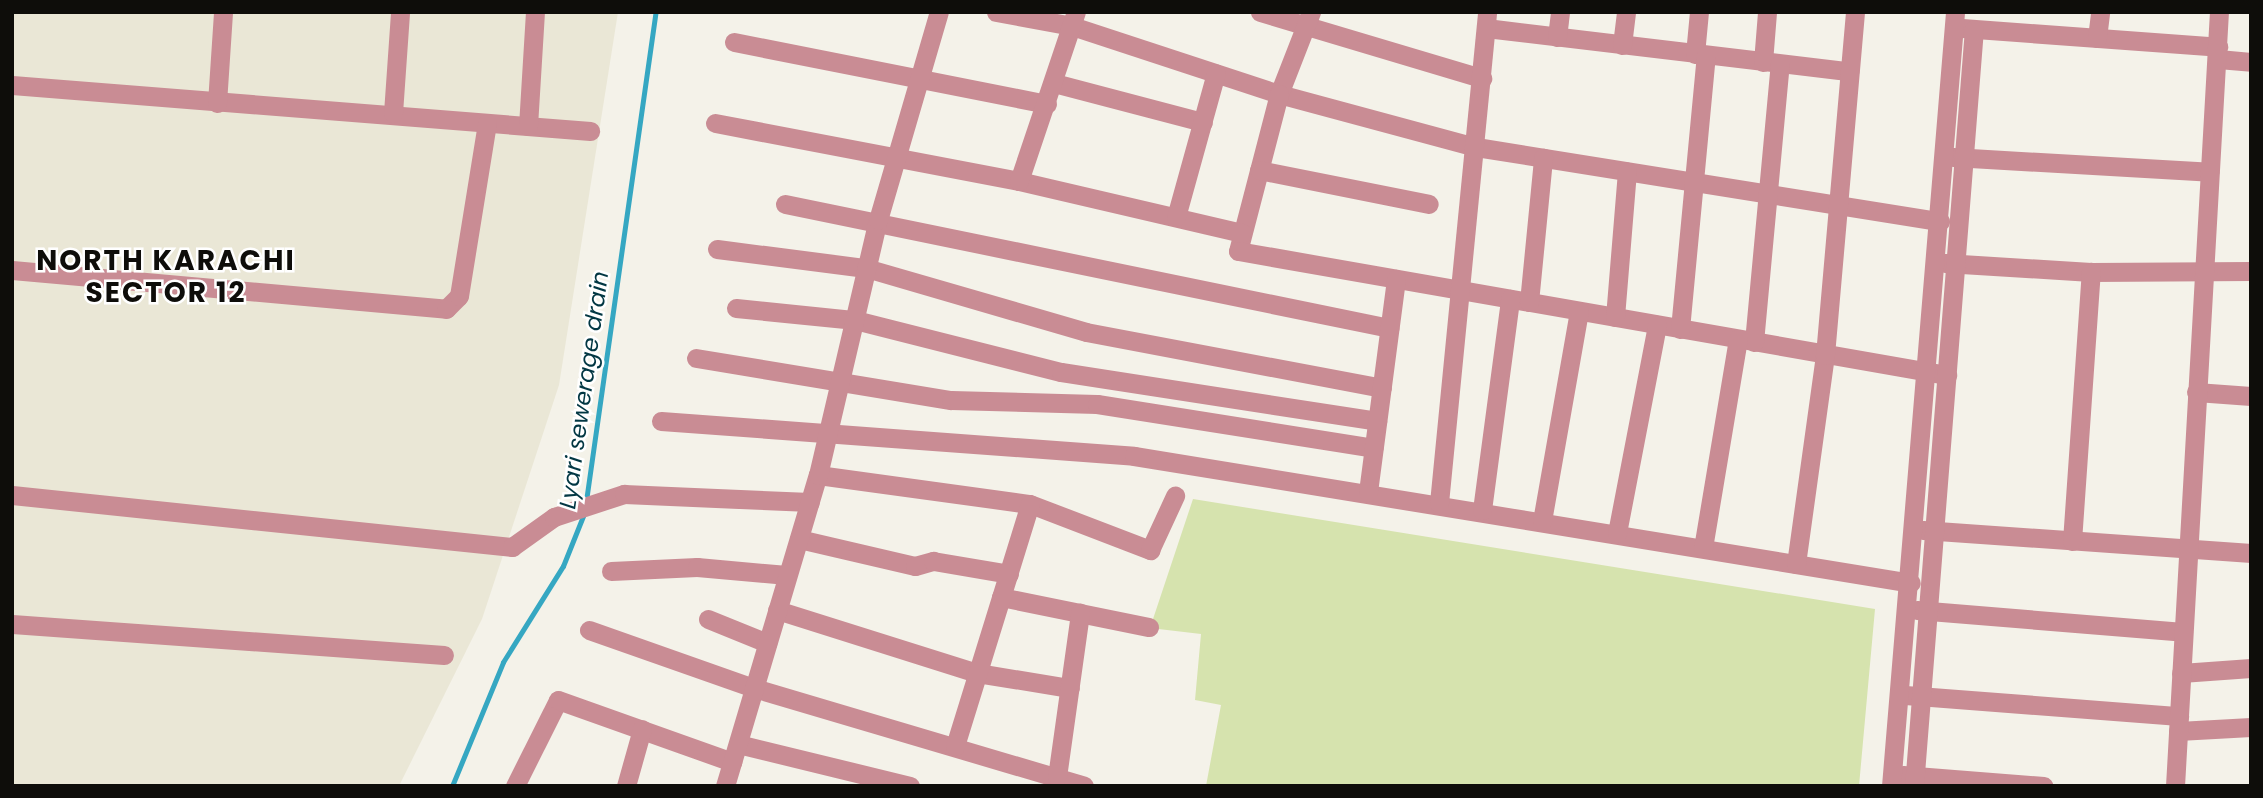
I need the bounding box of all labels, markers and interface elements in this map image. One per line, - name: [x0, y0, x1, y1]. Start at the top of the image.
- district label: NORTH KARACHI SECTOR 12: [38, 244, 294, 310]
- water label: Lyari sewerage drain: [554, 269, 614, 511]

